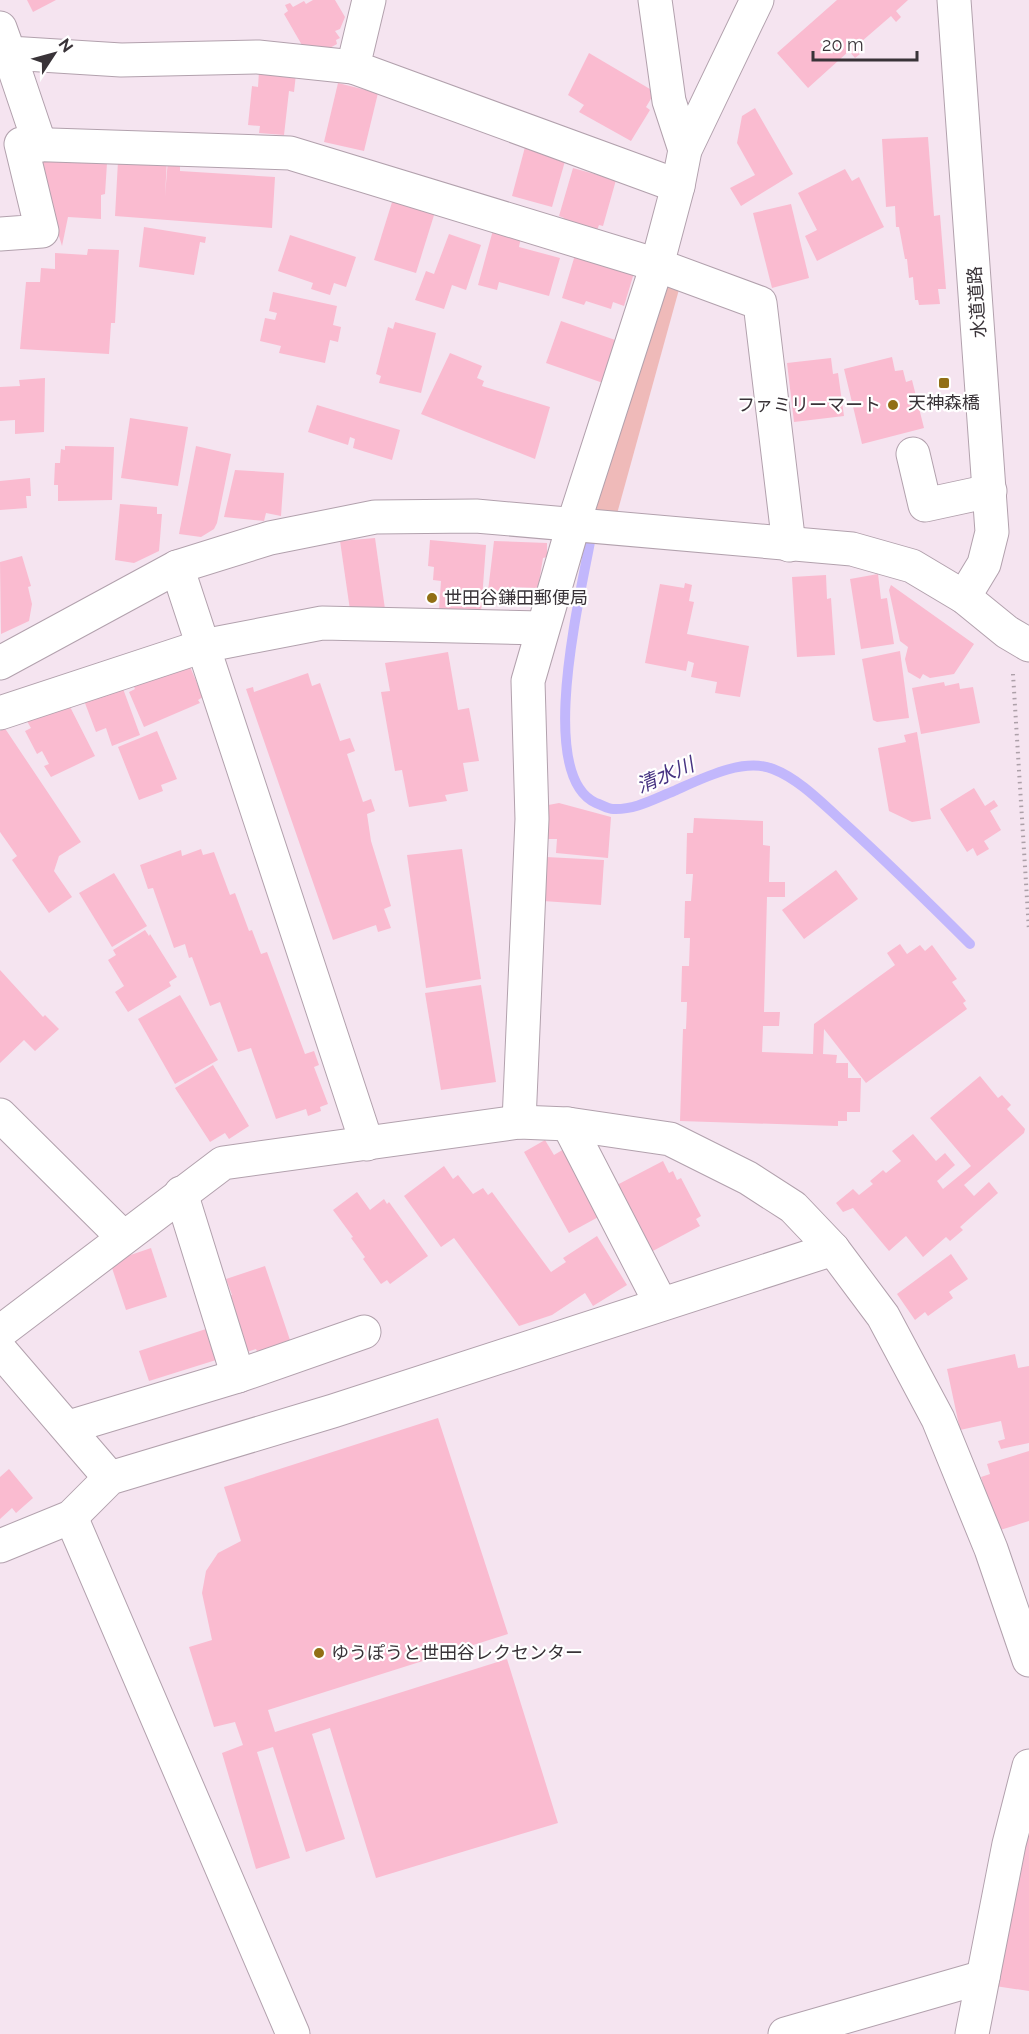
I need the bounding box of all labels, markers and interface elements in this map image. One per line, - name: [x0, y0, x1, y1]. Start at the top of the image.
- north arrow: [24, 24, 84, 84]
- scale bar: [813, 24, 916, 62]
- text: 20 m: [822, 34, 864, 55]
- text: N: [54, 35, 77, 56]
- street label: 水道道路: [964, 265, 989, 339]
- marker: 天神森橋: [937, 376, 951, 390]
- place label: 天神森橋: [908, 392, 980, 413]
- place label: ファミリーマート: [737, 394, 881, 415]
- marker: ファミリーマート: [886, 398, 900, 412]
- place label: 世田谷鎌田郵便局: [444, 587, 588, 608]
- marker: 世田谷鎌田郵便局: [425, 591, 439, 605]
- water label: 清水川: [633, 751, 699, 798]
- place label: ゆうぽうと世田谷レクセンター: [331, 1642, 583, 1663]
- marker: ゆうぽうと世田谷レクセンター: [312, 1646, 326, 1660]

